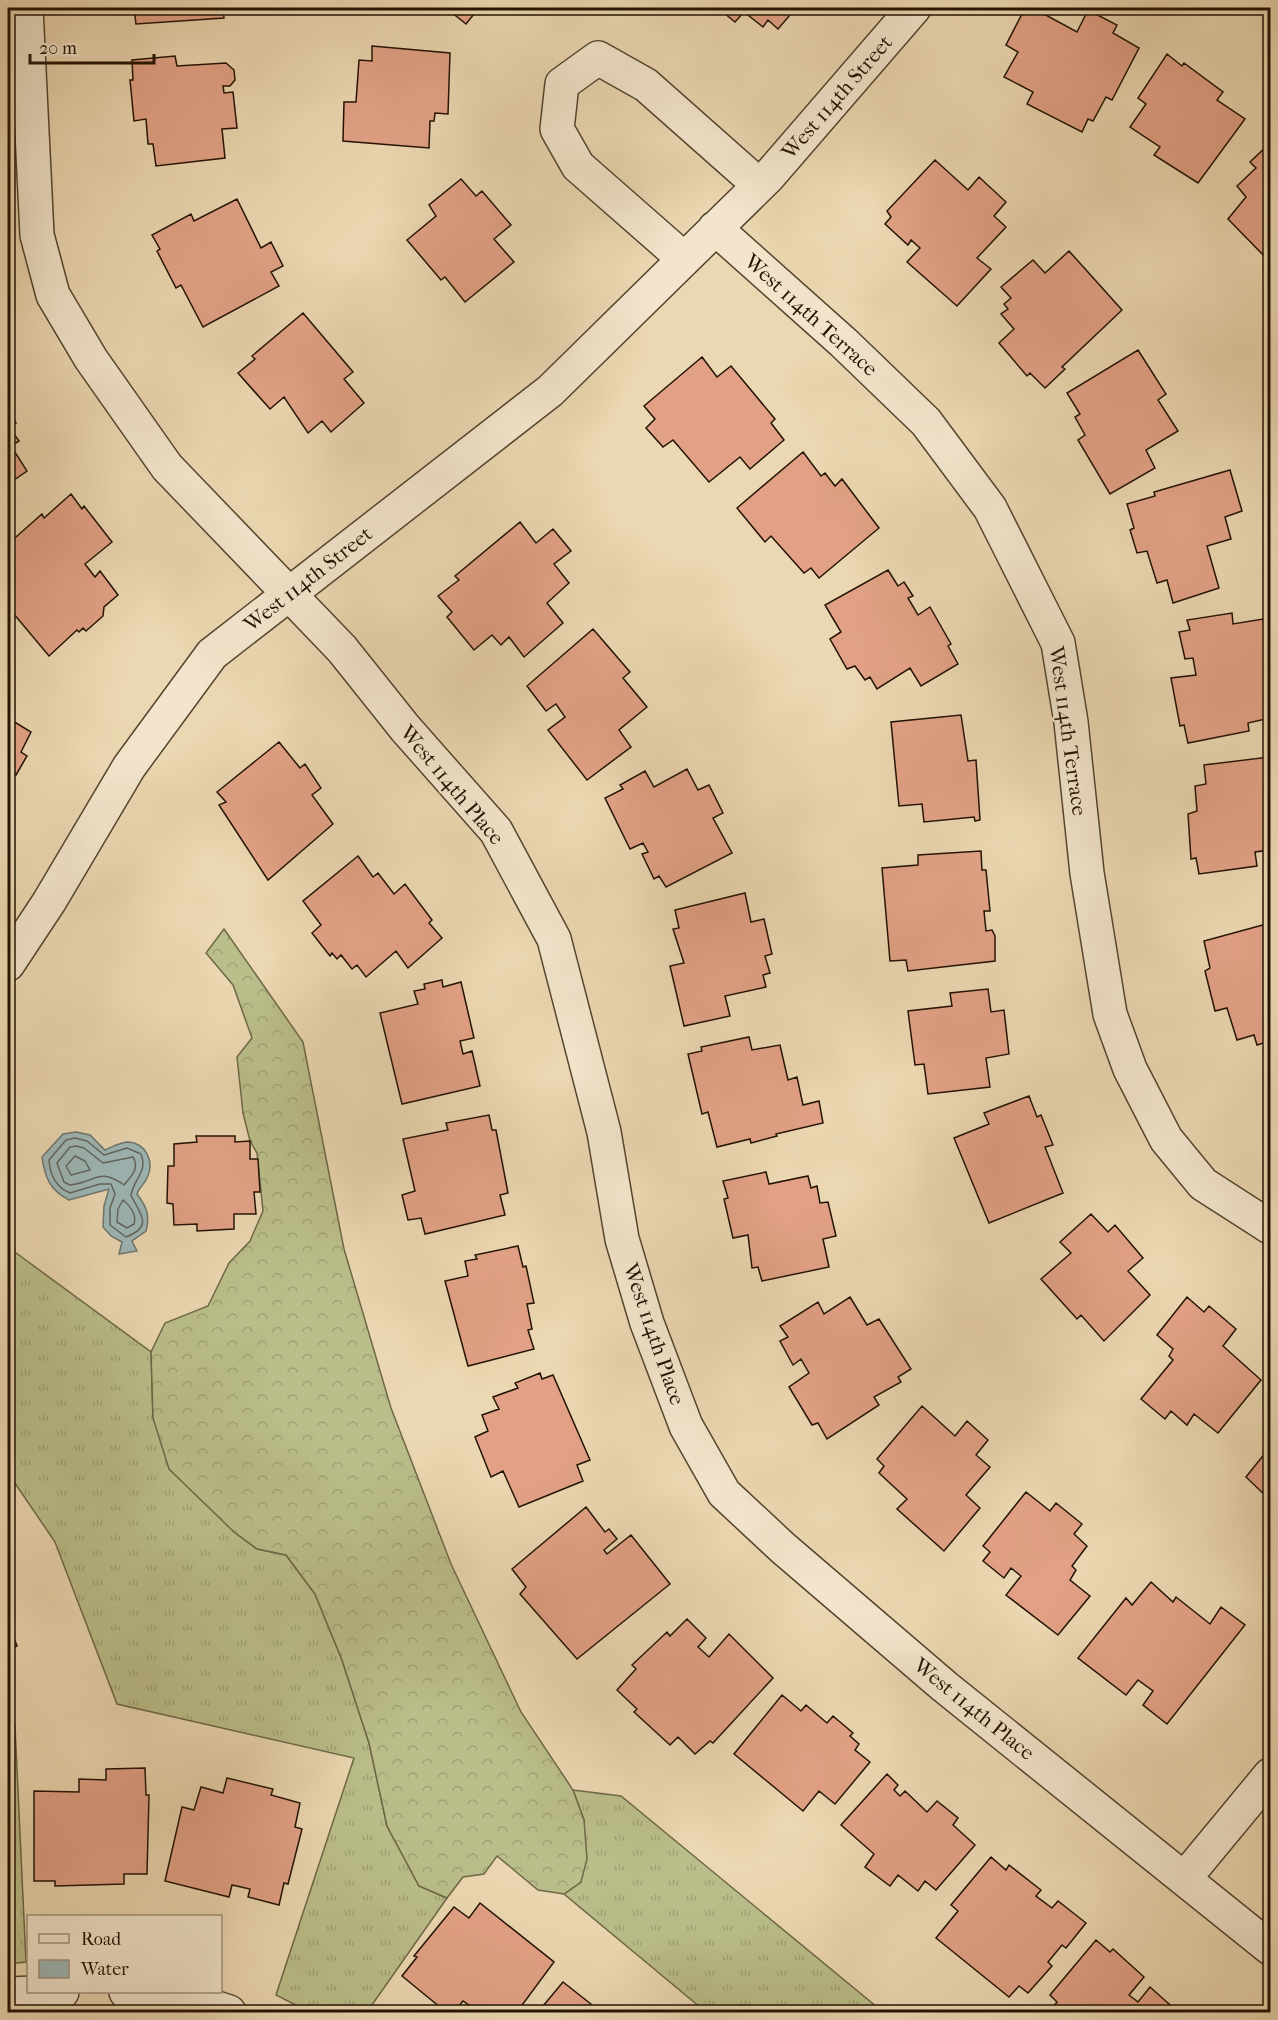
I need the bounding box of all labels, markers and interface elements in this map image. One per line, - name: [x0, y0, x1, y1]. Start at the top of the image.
- scale bar: [30, 27, 154, 65]
- street label: West 114th Street: [776, 30, 898, 164]
- text: 20 m: [39, 38, 77, 59]
- street label: West 114th Terrace: [739, 248, 882, 381]
- street label: West 114th Street: [238, 521, 377, 637]
- street label: West 114th Terrace: [1044, 644, 1092, 817]
- street label: West 114th Place: [394, 720, 509, 850]
- street label: West 114th Place: [618, 1259, 689, 1408]
- street label: West 114th Place: [908, 1652, 1039, 1765]
- legend: [27, 1915, 222, 1993]
- text: Road: [81, 1929, 121, 1950]
- text: Water: [80, 1959, 129, 1980]

